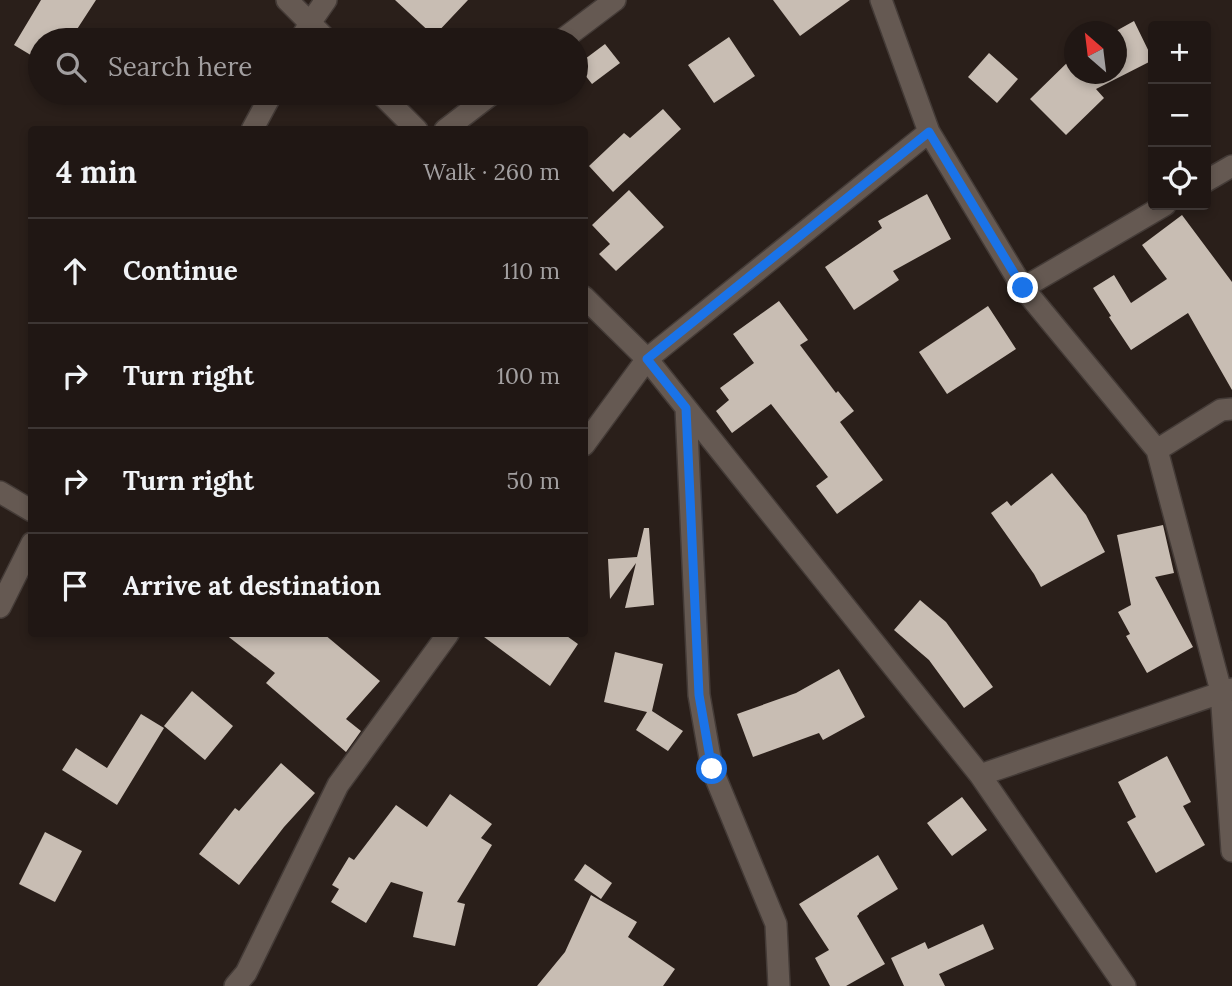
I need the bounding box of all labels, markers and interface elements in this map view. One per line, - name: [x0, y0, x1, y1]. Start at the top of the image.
- north arrow: [1064, 21, 1127, 84]
- map controls: [1148, 21, 1211, 210]
- button: +: [1148, 21, 1211, 84]
- search box: [28, 28, 588, 105]
- icon: search: [52, 48, 90, 86]
- text: Search here: [108, 50, 252, 83]
- button: −: [1148, 84, 1211, 147]
- button: locate: [1148, 147, 1211, 210]
- text: 4 min: [56, 153, 137, 191]
- text: Walk · 260 m: [423, 157, 560, 186]
- icon: ahead: [56, 252, 94, 290]
- text: Continue: [123, 254, 238, 287]
- text: 110 m: [502, 256, 560, 285]
- route end: [1007, 272, 1038, 303]
- icon: right: [56, 357, 94, 395]
- text: Turn right: [123, 359, 254, 392]
- text: 100 m: [496, 361, 560, 390]
- icon: right: [56, 462, 94, 500]
- text: Turn right: [123, 464, 254, 497]
- text: 50 m: [507, 466, 560, 495]
- icon: arrive: [56, 567, 94, 605]
- text: Arrive at destination: [123, 569, 381, 602]
- route start: [696, 753, 727, 784]

